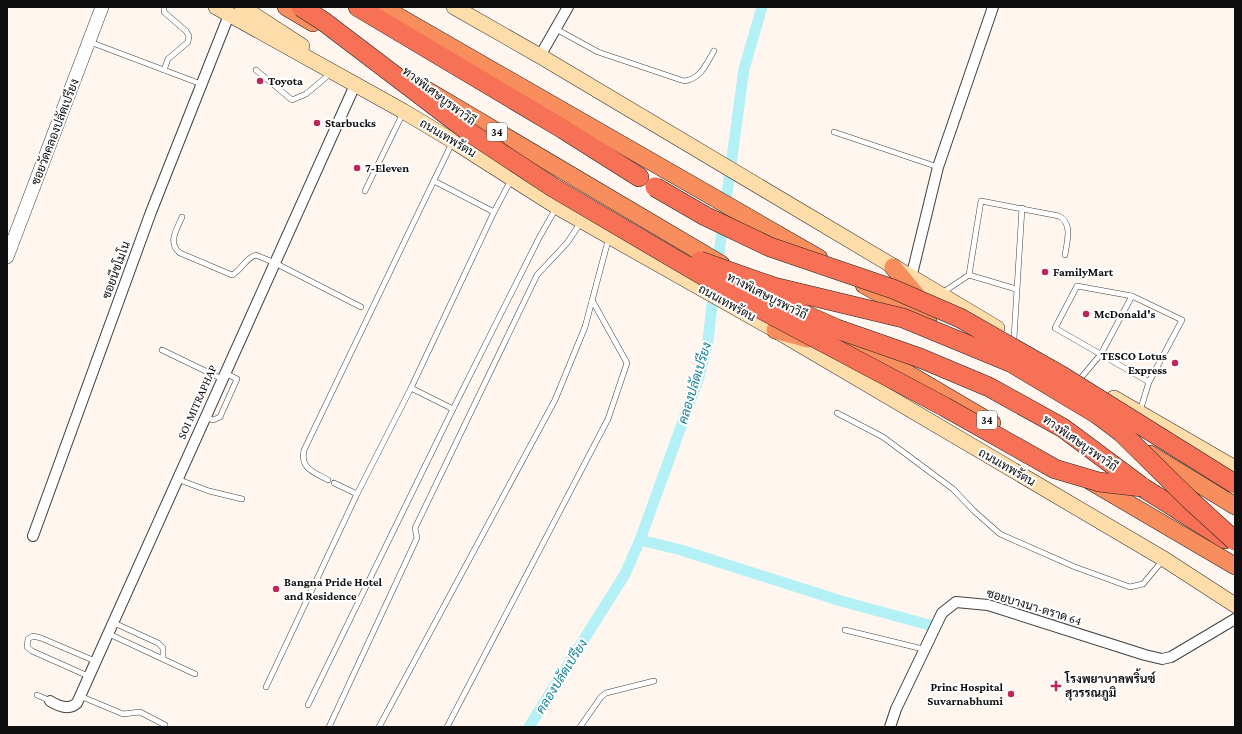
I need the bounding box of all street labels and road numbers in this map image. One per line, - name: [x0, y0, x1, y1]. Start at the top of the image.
- street label: ทางพิเศษบูรพาวิถี: [399, 63, 479, 129]
- street label: ซอยวัดคลองปลัดเปรียง: [27, 76, 82, 187]
- street label: ถนนเทพรัตน: [417, 116, 479, 160]
- road number: 34: [487, 123, 507, 141]
- street label: ซอยนีชโมโน: [98, 239, 133, 301]
- street label: ทางพิเศษบูรพาวิถี: [724, 269, 810, 323]
- street label: ถนนเทพรัตน: [696, 282, 758, 325]
- street label: SOI MITRAPHAP: [174, 363, 220, 441]
- road number: 34: [977, 411, 997, 429]
- street label: ทางพิเศษบูรพาวิถี: [1039, 411, 1121, 475]
- street label: ถนนเทพรัตน: [976, 445, 1038, 489]
- street label: ซอยบางนา-ตราด 64: [985, 586, 1083, 628]

